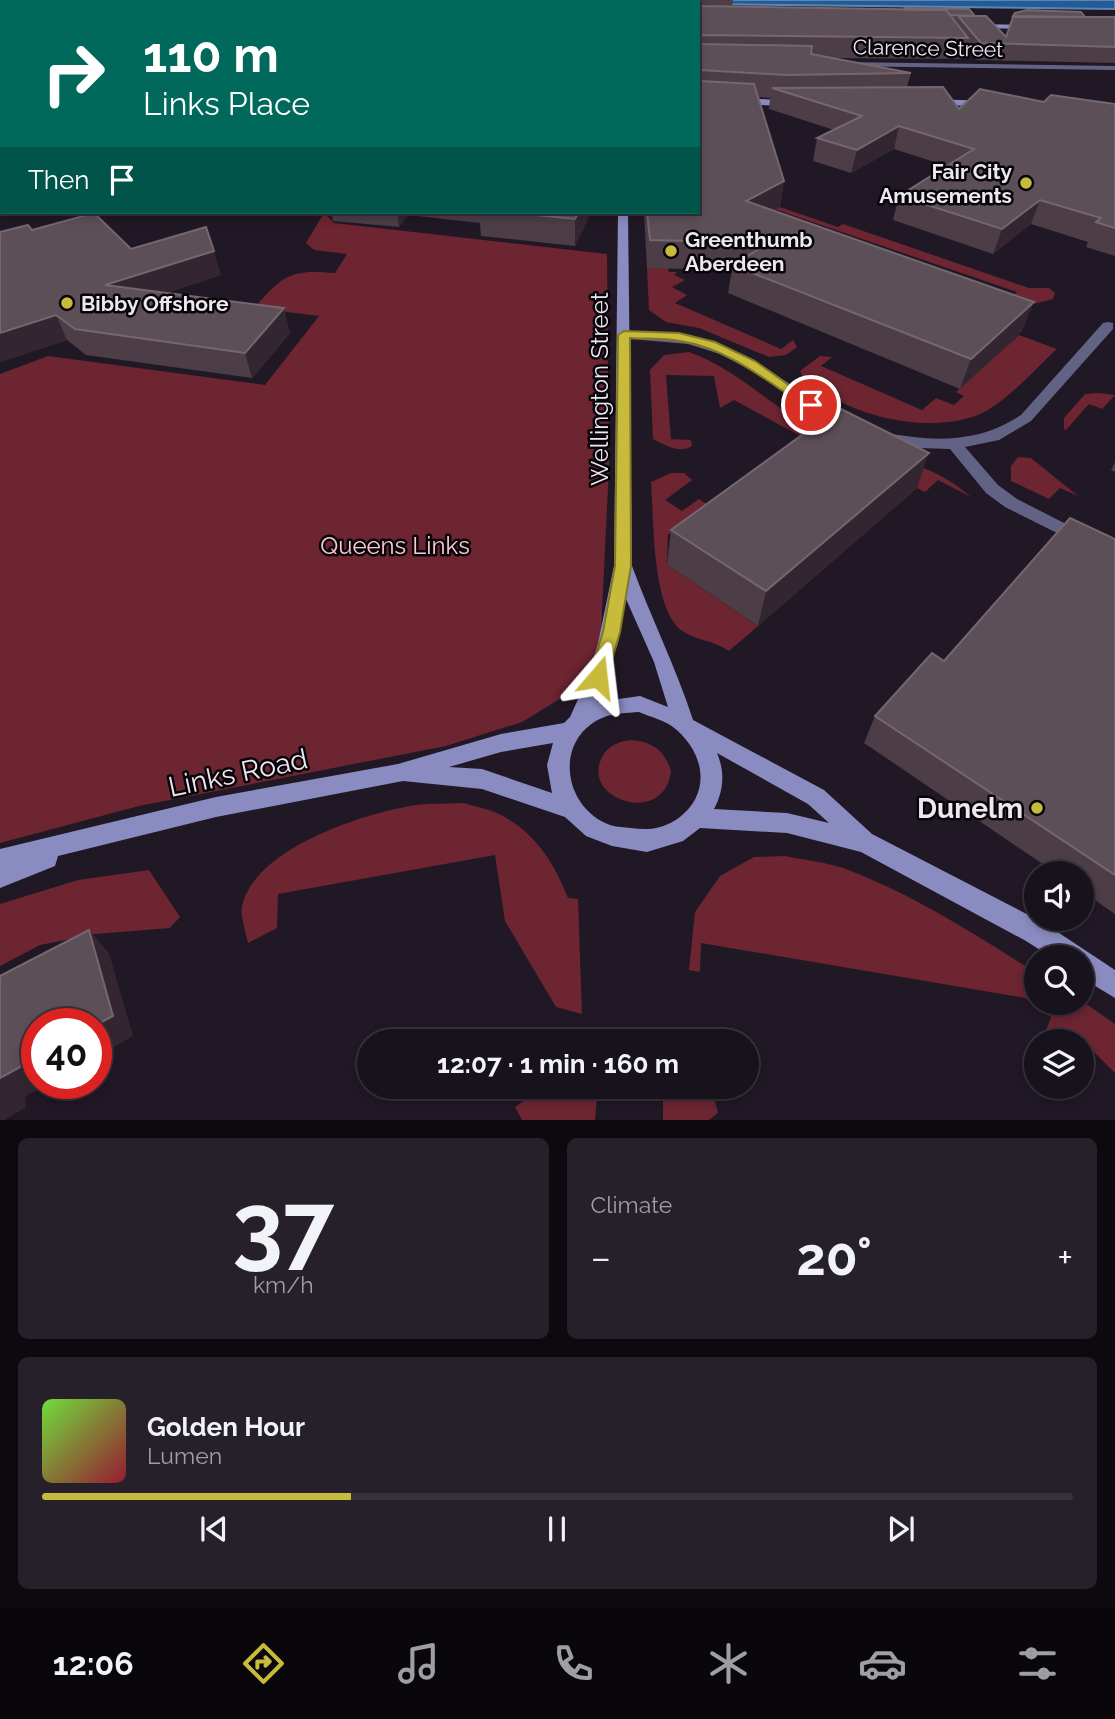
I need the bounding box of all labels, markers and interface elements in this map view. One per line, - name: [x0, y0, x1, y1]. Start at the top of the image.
- text: 110 m: [143, 26, 279, 83]
- icon: right: [28, 28, 119, 119]
- street label: Clarence Street: [853, 34, 1003, 62]
- text: Links Place: [143, 85, 310, 122]
- place label: Fair City Amusements: [879, 159, 1012, 208]
- icon: arrive: [103, 161, 141, 199]
- text: Then: [28, 165, 89, 195]
- marker: Fair City Amusements: [1018, 175, 1034, 191]
- place label: Greenthumb Aberdeen: [685, 227, 813, 276]
- marker: Greenthumb Aberdeen: [663, 243, 679, 259]
- place label: Bibby Offshore: [81, 291, 229, 316]
- street label: Wellington Street: [585, 292, 614, 486]
- marker: Bibby Offshore: [59, 295, 75, 311]
- pin: [781, 375, 841, 435]
- icon: arrive: [792, 386, 830, 424]
- park label: Queens Links: [320, 531, 470, 560]
- position arrow: [561, 640, 635, 714]
- street label: Links Road: [165, 742, 311, 804]
- place label: Dunelm: [917, 792, 1023, 825]
- marker: Dunelm: [1029, 800, 1045, 816]
- map controls: [1024, 861, 1094, 1099]
- button: sound: [1024, 861, 1094, 931]
- button: search: [1024, 945, 1094, 1015]
- speed limit sign: 40: [21, 1008, 112, 1099]
- button: layers: [1024, 1029, 1094, 1099]
- text: 12:07 · 1 min · 160 m: [437, 1049, 679, 1079]
- text: 37: [232, 1172, 334, 1279]
- text: Climate: [591, 1191, 672, 1218]
- text: 20°: [796, 1226, 872, 1287]
- text: −: [591, 1235, 611, 1280]
- text: +: [1057, 1235, 1073, 1280]
- text: km/h: [253, 1271, 314, 1298]
- text: Golden Hour: [147, 1412, 305, 1442]
- text: Lumen: [147, 1442, 222, 1469]
- icon: previous: [195, 1510, 233, 1548]
- icon: pause: [538, 1510, 576, 1548]
- icon: next: [882, 1510, 920, 1548]
- icon: directions: [239, 1639, 288, 1688]
- icon: music: [394, 1639, 443, 1688]
- icon: phone: [549, 1639, 598, 1688]
- icon: climate: [704, 1639, 753, 1688]
- icon: car: [858, 1639, 907, 1688]
- icon: filters: [1013, 1639, 1062, 1688]
- text: 12:06: [53, 1645, 134, 1682]

